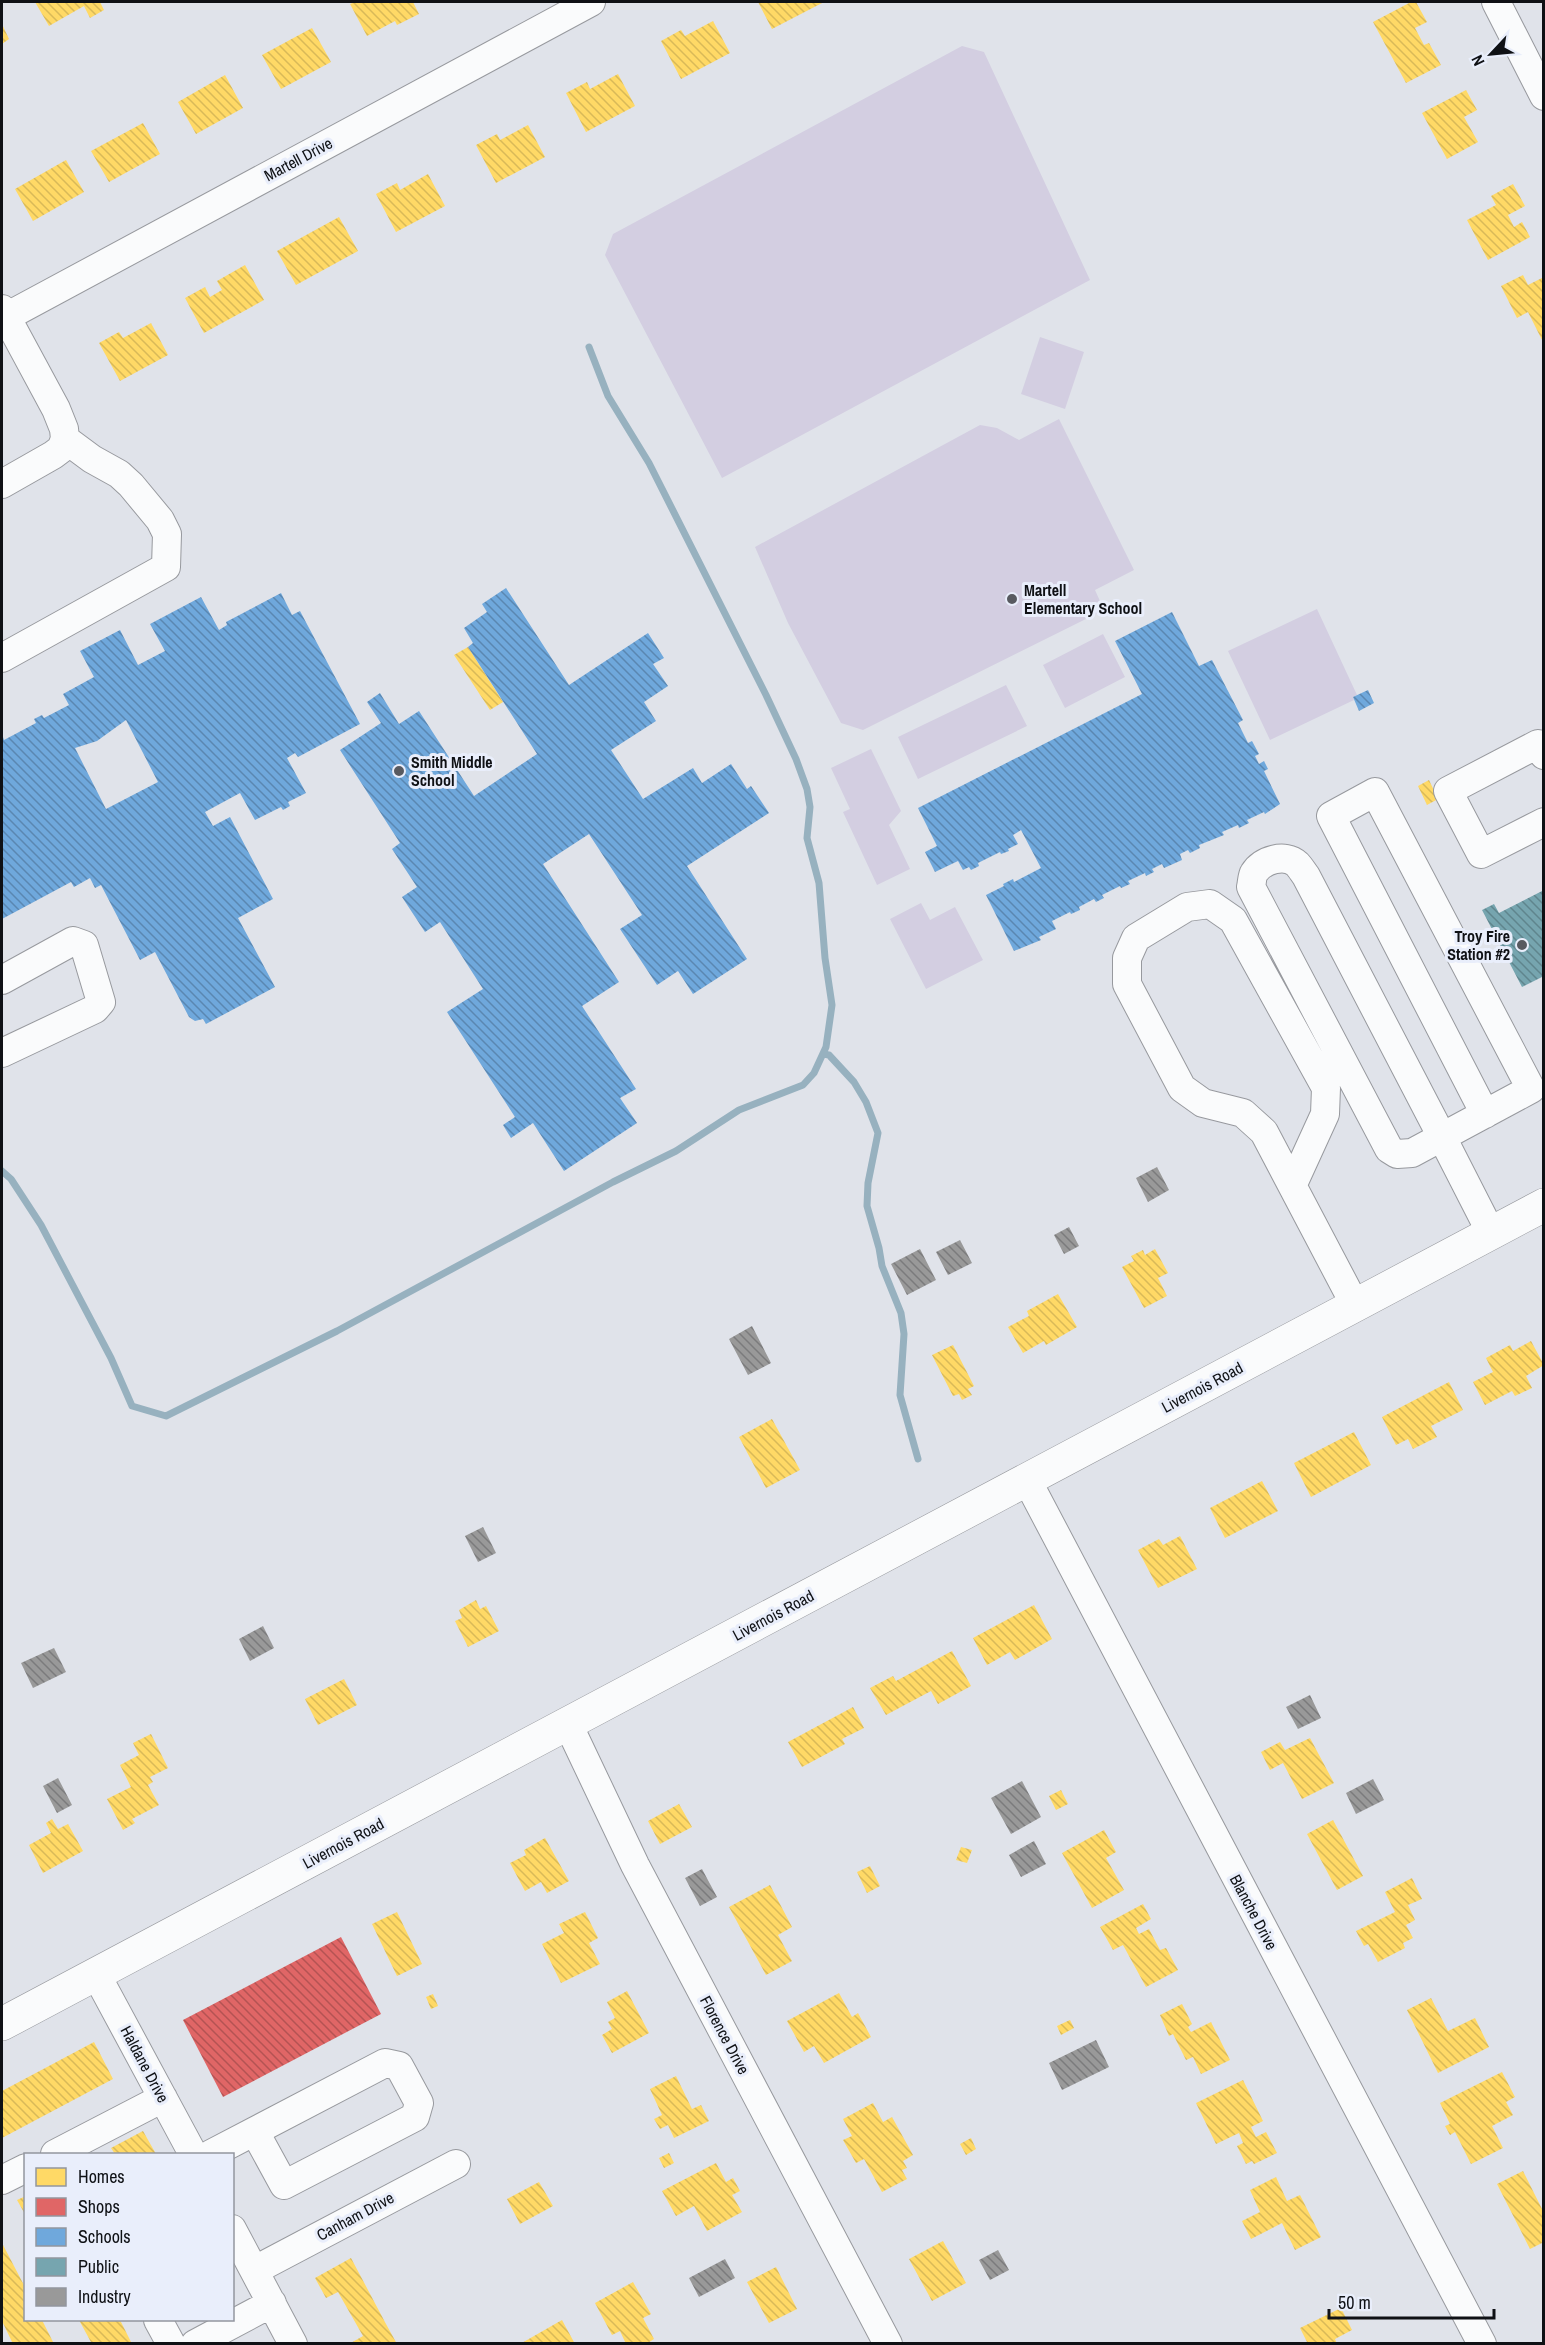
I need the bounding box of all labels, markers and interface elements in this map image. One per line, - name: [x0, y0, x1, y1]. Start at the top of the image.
- north arrow: [1461, 24, 1521, 84]
- text: N: [1466, 51, 1489, 70]
- street label: Martell Drive: [260, 132, 336, 186]
- place label: Martell Elementary School: [1024, 579, 1142, 619]
- marker: Martell Elementary School: [1005, 592, 1019, 606]
- place label: Smith Middle School: [411, 751, 493, 791]
- marker: Smith Middle School: [392, 764, 406, 778]
- place label: Troy Fire Station #2: [1447, 925, 1510, 965]
- marker: Troy Fire Station #2: [1515, 938, 1529, 952]
- street label: Livernois Road: [1158, 1356, 1246, 1418]
- street label: Livernois Road: [729, 1584, 817, 1646]
- street label: Livernois Road: [299, 1812, 387, 1874]
- street label: Blanche Drive: [1225, 1870, 1283, 1954]
- street label: Florence Drive: [695, 1992, 755, 2078]
- street label: Haldane Drive: [116, 2022, 174, 2106]
- legend: [24, 2153, 234, 2321]
- text: Homes: [78, 2164, 125, 2189]
- street label: Canham Drive: [312, 2186, 398, 2246]
- text: Shops: [78, 2194, 120, 2219]
- text: Schools: [78, 2224, 131, 2249]
- text: Public: [78, 2254, 119, 2279]
- scale bar: [1329, 2282, 1494, 2320]
- text: Industry: [78, 2284, 131, 2309]
- text: 50 m: [1338, 2290, 1371, 2315]

